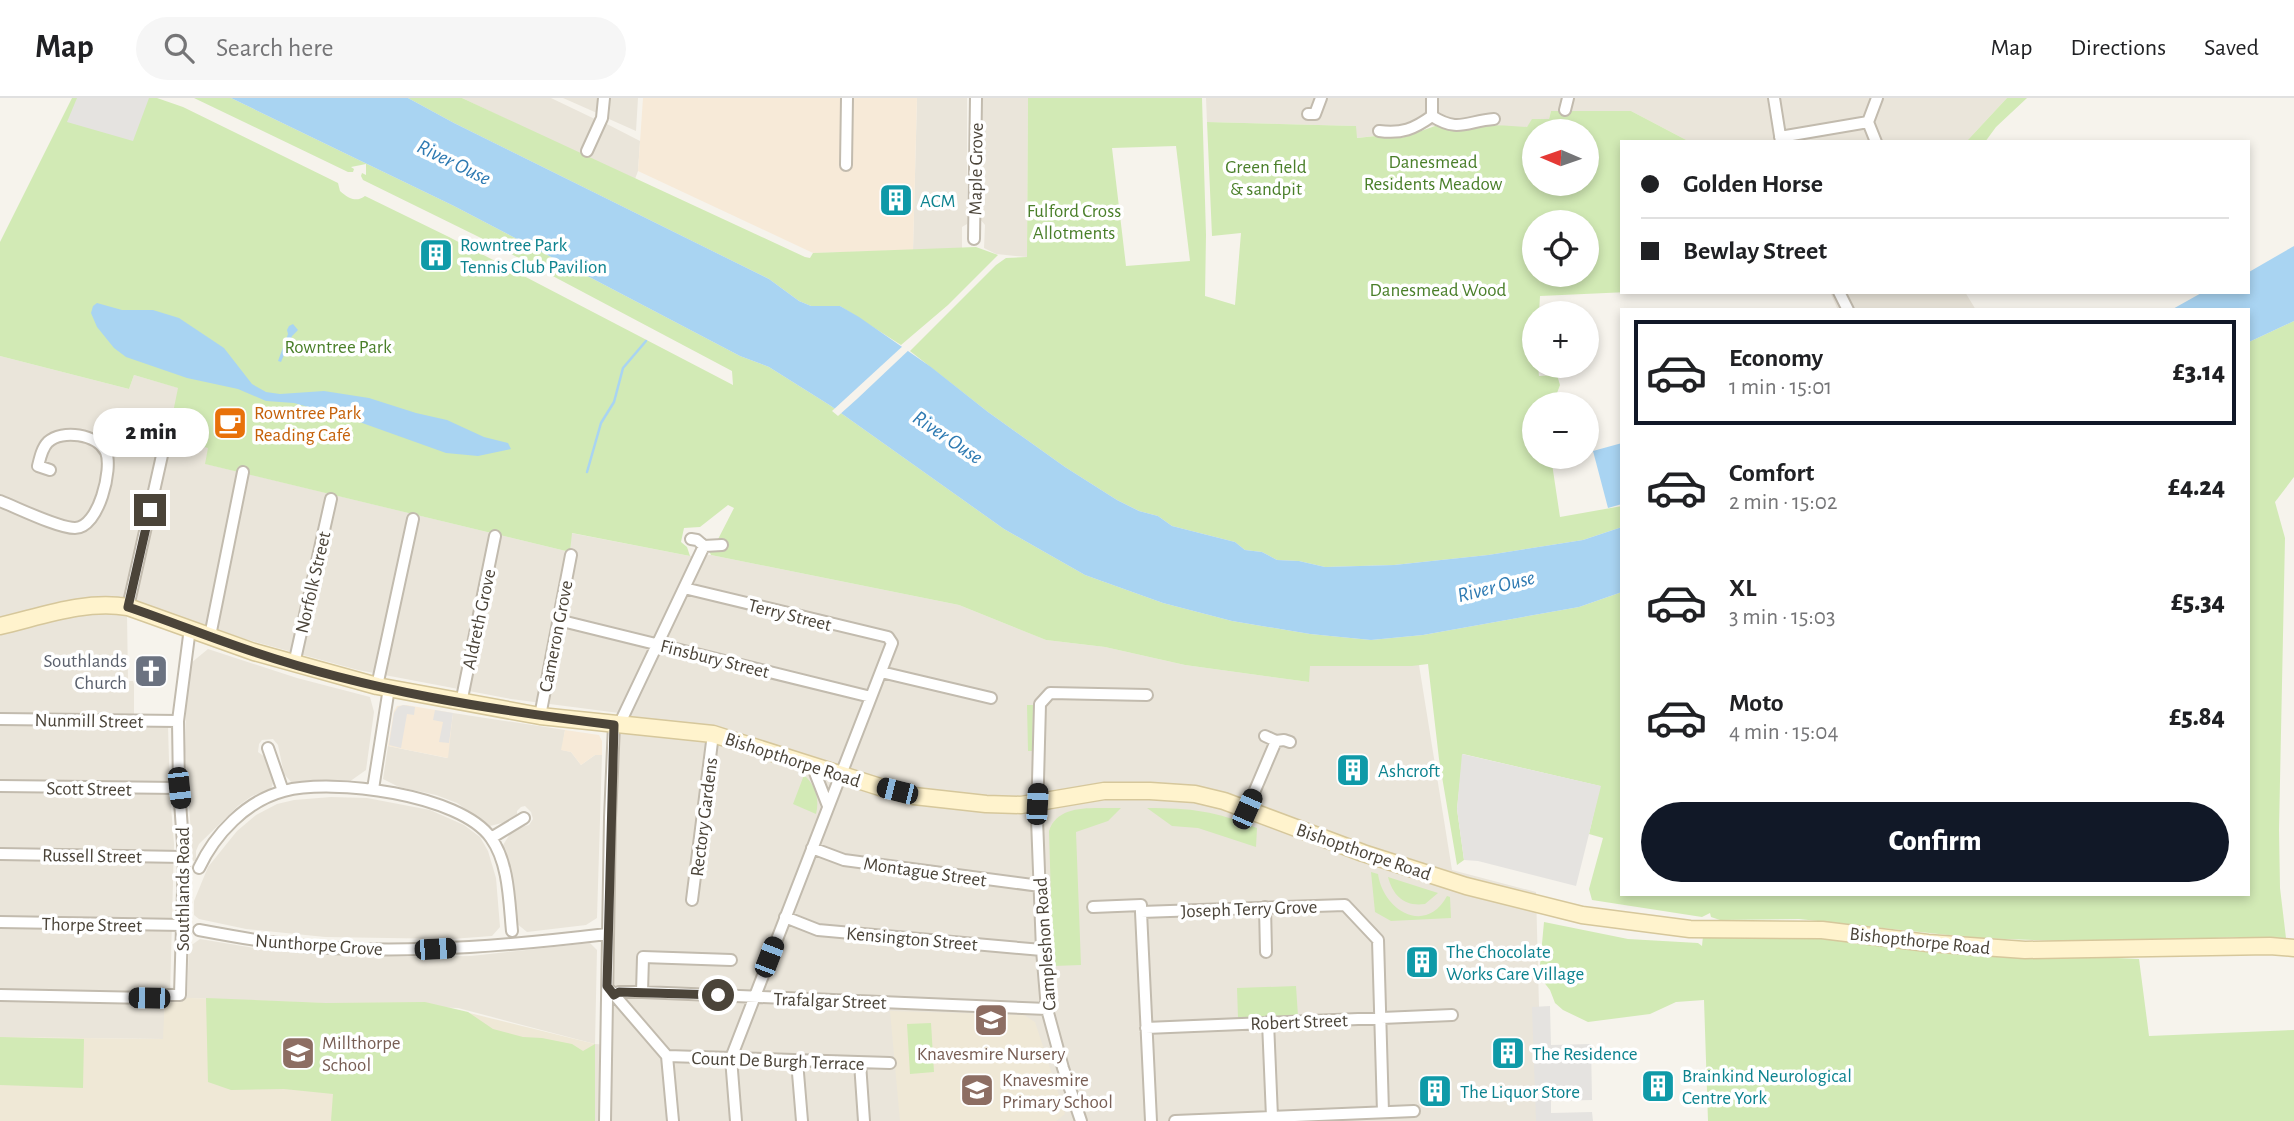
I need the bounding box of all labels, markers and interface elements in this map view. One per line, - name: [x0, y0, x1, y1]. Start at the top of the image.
- search box: [136, 17, 626, 80]
- icon: search: [160, 29, 198, 67]
- text: Map: [35, 31, 94, 64]
- text: Search here: [216, 35, 334, 61]
- text: Map: [1990, 36, 2032, 60]
- text: Directions: [2070, 36, 2166, 60]
- text: Saved: [2204, 36, 2259, 60]
- north arrow: [1522, 119, 1600, 196]
- map controls: [1522, 119, 1599, 469]
- street label: Maple Grove: [966, 123, 987, 215]
- water label: River Ouse: [414, 136, 494, 189]
- park label: Danesmead Residents Meadow: [1364, 153, 1503, 194]
- park label: Green field & sandpit: [1225, 158, 1307, 199]
- text: Golden Horse: [1683, 171, 1823, 197]
- building icon: ACM: [877, 181, 915, 219]
- place label: ACM: [920, 192, 956, 211]
- park label: Fulford Cross Allotments: [1027, 202, 1121, 243]
- button: locate: [1522, 210, 1599, 287]
- building icon: Rowntree Park Tennis Club Pavilion: [417, 236, 455, 274]
- place label: Rowntree Park Tennis Club Pavilion: [460, 236, 607, 277]
- text: Bewlay Street: [1683, 238, 1827, 264]
- park label: Danesmead Wood: [1370, 281, 1507, 300]
- button: +: [1522, 301, 1599, 378]
- park label: Rowntree Park: [284, 338, 392, 357]
- icon: car: [1645, 341, 1708, 404]
- text: Economy: [1729, 345, 1823, 371]
- text: £3.14: [2173, 359, 2225, 385]
- text: 1 min · 15:01: [1729, 376, 1832, 399]
- button: −: [1522, 392, 1599, 469]
- cafe icon: Rowntree Park Reading Café: [211, 404, 249, 442]
- place label: Rowntree Park Reading Café: [254, 404, 361, 445]
- water label: River Ouse: [909, 407, 986, 468]
- callout: 2 min: [92, 408, 208, 458]
- text: 2 min: [125, 421, 177, 444]
- icon: car: [1645, 456, 1708, 519]
- text: Comfort: [1729, 460, 1814, 486]
- text: £4.24: [2168, 474, 2225, 500]
- text: 2 min · 15:02: [1729, 491, 1837, 514]
- route end: [134, 494, 166, 526]
- street label: Norfolk Street: [293, 530, 334, 635]
- street label: Aldreth Grove: [460, 567, 499, 671]
- water label: River Ouse: [1455, 567, 1537, 606]
- icon: car: [1645, 571, 1708, 634]
- text: XL: [1729, 575, 1756, 601]
- street label: Cameron Grove: [536, 579, 577, 694]
- text: £5.34: [2171, 589, 2225, 615]
- street label: Terry Street: [746, 596, 833, 635]
- text: 3 min · 15:03: [1729, 606, 1835, 629]
- street label: Finsbury Street: [658, 637, 771, 682]
- place label: Southlands Church: [43, 652, 127, 693]
- church icon: Southlands Church: [132, 652, 170, 690]
- icon: car: [1645, 686, 1708, 749]
- text: Moto: [1729, 690, 1784, 716]
- text: £5.84: [2169, 704, 2225, 730]
- street label: Nunmill Street: [34, 711, 144, 732]
- text: 4 min · 15:04: [1729, 721, 1839, 744]
- street label: Bishopthorpe Road: [722, 730, 863, 791]
- building icon: Ashcroft: [1334, 751, 1372, 789]
- street label: Rectory Gardens: [688, 757, 721, 878]
- place label: Ashcroft: [1378, 762, 1440, 781]
- car: [167, 766, 192, 810]
- car: [875, 776, 920, 806]
- street label: Scott Street: [46, 779, 132, 800]
- car: [1026, 782, 1049, 826]
- car: [1229, 786, 1266, 832]
- button: Confirm: [1641, 802, 2229, 882]
- street label: Bishopthorpe Road: [1294, 820, 1434, 884]
- street label: Southlands Road: [174, 827, 193, 951]
- street label: Russell Street: [42, 846, 142, 867]
- street label: Montague Street: [862, 854, 987, 891]
- street label: Campleshon Road: [1031, 876, 1060, 1011]
- street label: Joseph Terry Grove: [1180, 898, 1318, 921]
- street label: Thorpe Street: [42, 915, 142, 936]
- street label: Kensington Street: [845, 924, 978, 955]
- street label: Bishopthorpe Road: [1849, 925, 1991, 958]
- street label: Nunthorpe Grove: [255, 932, 383, 959]
- car: [752, 934, 787, 980]
- car: [414, 937, 457, 961]
- building icon: The Chocolate Works Care Village: [1403, 943, 1441, 981]
- place label: The Chocolate Works Care Village: [1446, 943, 1584, 984]
- route start: [702, 979, 734, 1011]
- car: [128, 987, 171, 1009]
- street label: Trafalgar Street: [773, 990, 887, 1013]
- school or university icon: Knavesmire Nursery: [972, 1001, 1010, 1039]
- street label: Robert Street: [1250, 1011, 1348, 1034]
- school or university icon: Millthorpe School: [279, 1034, 317, 1072]
- place label: Millthorpe School: [322, 1034, 401, 1075]
- building icon: The Residence: [1489, 1034, 1527, 1072]
- place label: Knavesmire Nursery: [917, 1045, 1065, 1064]
- place label: The Residence: [1532, 1045, 1638, 1064]
- street label: Count De Burgh Terrace: [691, 1049, 865, 1074]
- building icon: Brainkind Neurological Centre York: [1639, 1067, 1677, 1105]
- place label: Brainkind Neurological Centre York: [1682, 1067, 1852, 1108]
- school or university icon: Knavesmire Primary School: [958, 1071, 996, 1109]
- place label: Knavesmire Primary School: [1002, 1071, 1113, 1112]
- building icon: The Liquor Store: [1416, 1072, 1454, 1110]
- place label: The Liquor Store: [1460, 1083, 1580, 1102]

